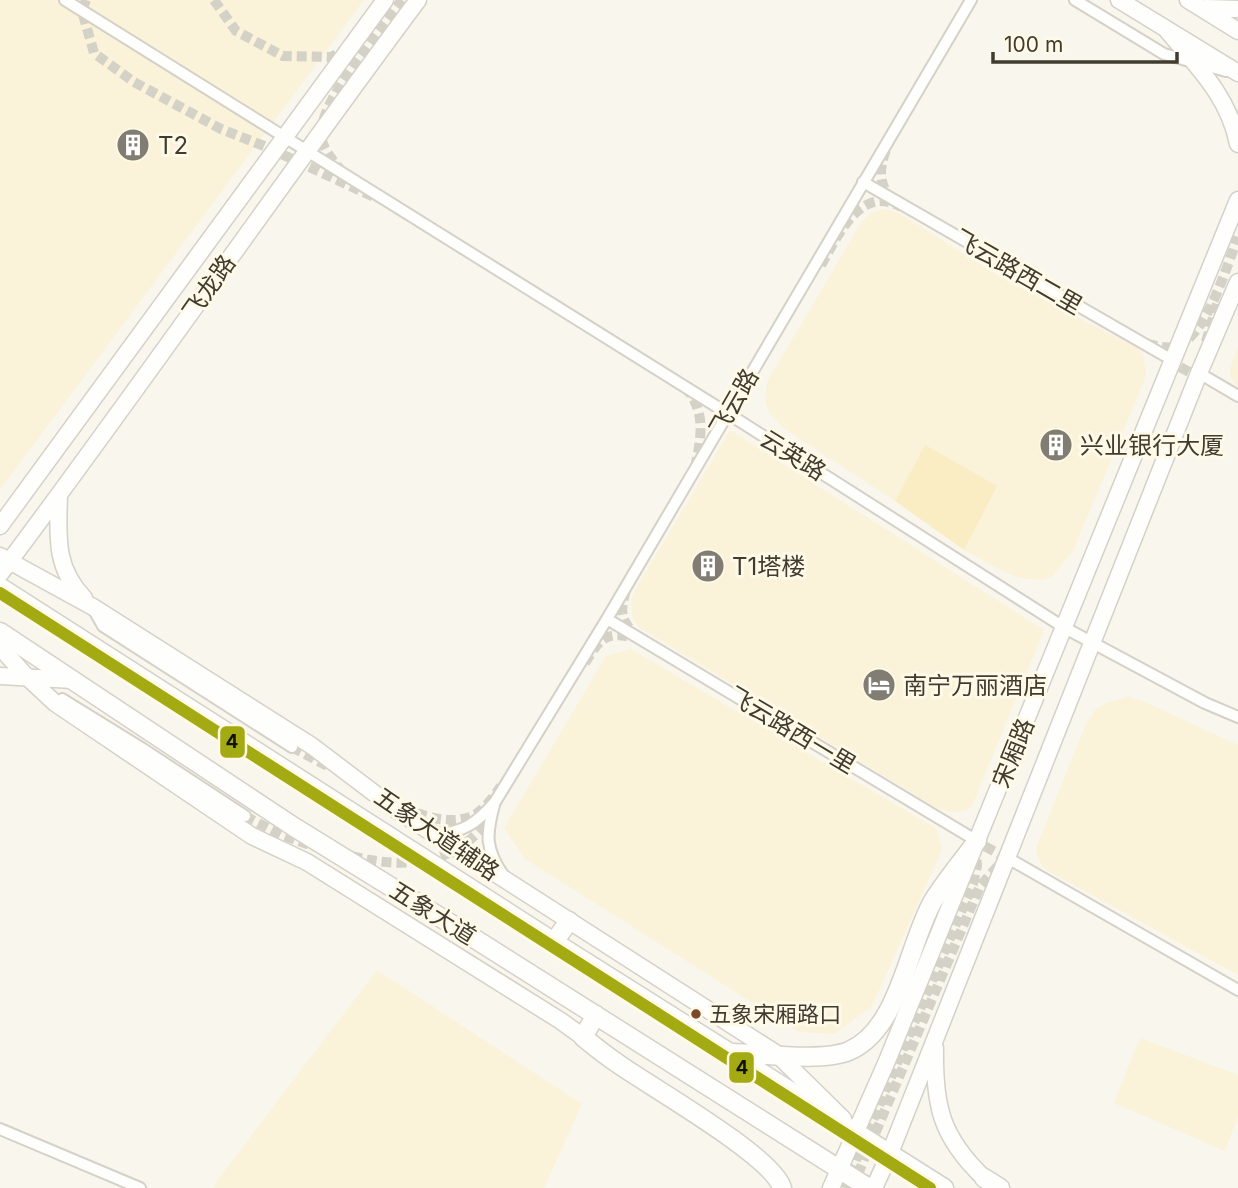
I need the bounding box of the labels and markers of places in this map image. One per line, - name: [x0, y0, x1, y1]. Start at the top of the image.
- building icon: T2: [114, 126, 152, 164]
- place label: T2: [158, 131, 188, 160]
- building icon: 兴业银行大厦: [1037, 426, 1075, 464]
- place label: 兴业银行大厦: [1080, 431, 1224, 460]
- building icon: T1塔楼: [689, 547, 727, 585]
- place label: T1塔楼: [732, 552, 805, 581]
- hotel icon: 南宁万丽酒店: [860, 666, 898, 704]
- place label: 南宁万丽酒店: [903, 671, 1047, 700]
- place label: 五象宋厢路口: [709, 1001, 841, 1027]
- marker: 五象宋厢路口: [689, 1007, 703, 1021]

